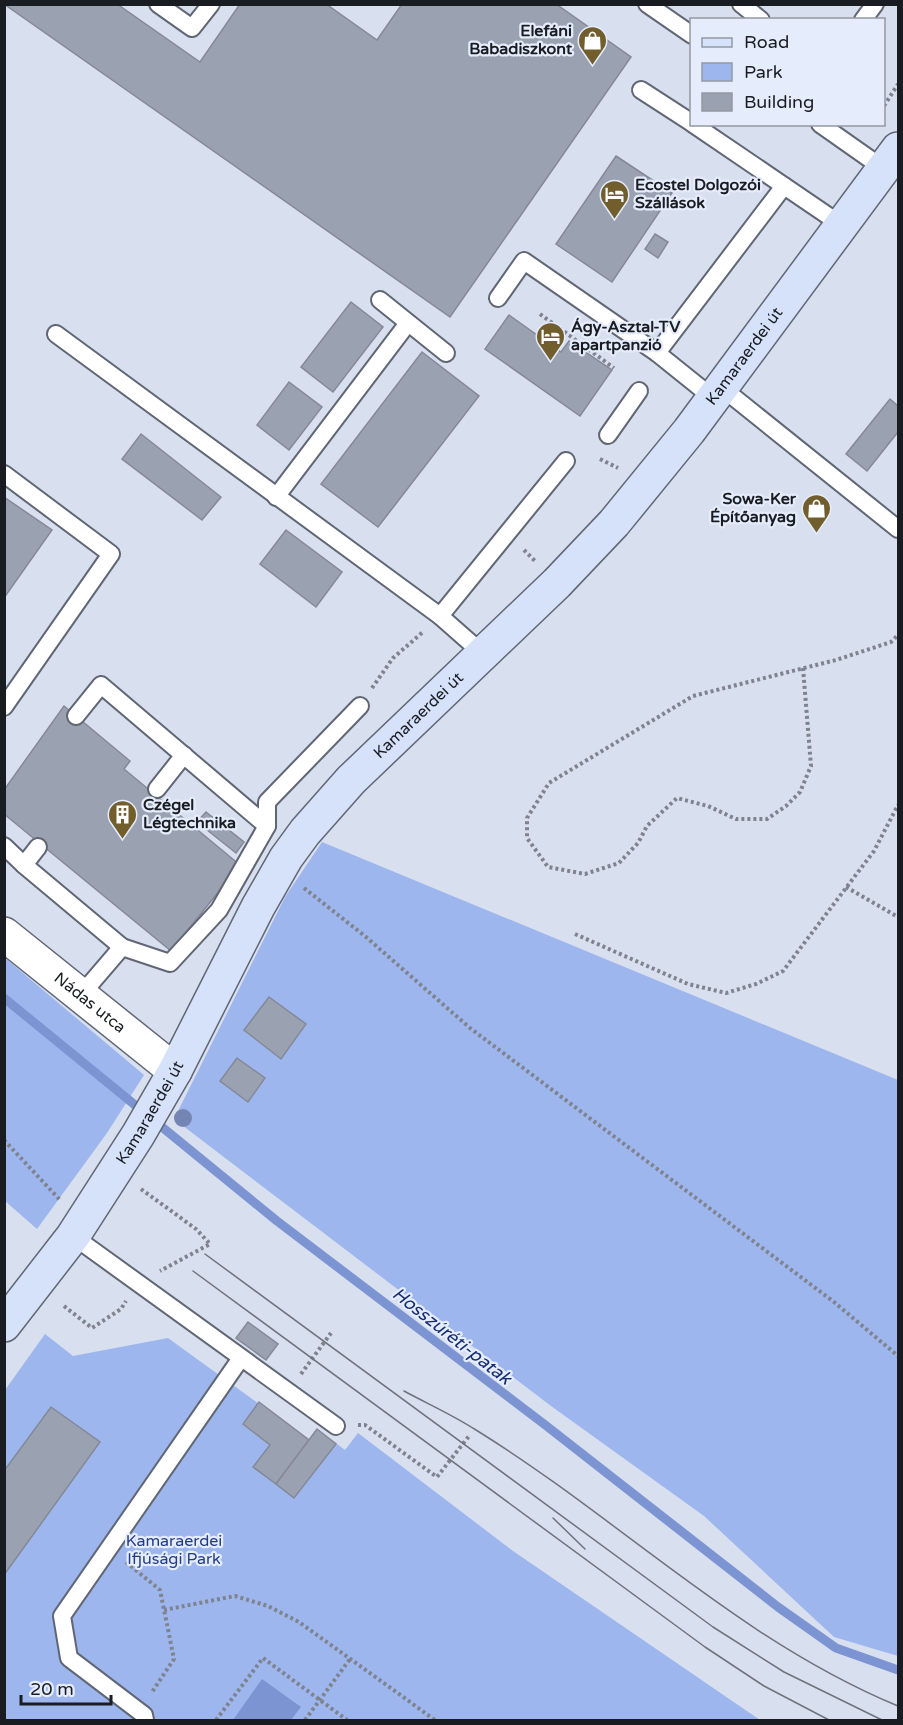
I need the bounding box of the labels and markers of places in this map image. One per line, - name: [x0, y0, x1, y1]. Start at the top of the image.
- place label: Elefáni Babadiszkont: [469, 21, 573, 59]
- shop icon: Elefáni Babadiszkont: [577, 24, 609, 66]
- place label: Ecostel Dolgozói Szállások: [635, 175, 761, 213]
- hotel icon: Ecostel Dolgozói Szállások: [598, 178, 630, 220]
- place label: Ágy-Asztal-TV apartpanzió: [571, 317, 681, 355]
- hotel icon: Ágy-Asztal-TV apartpanzió: [534, 320, 566, 362]
- place label: Sowa-Ker Építőanyag: [710, 489, 797, 527]
- shop icon: Sowa-Ker Építőanyag: [801, 492, 833, 534]
- place label: Czégel Légtechnika: [143, 795, 236, 833]
- building icon: Czégel Légtechnika: [106, 798, 138, 840]

